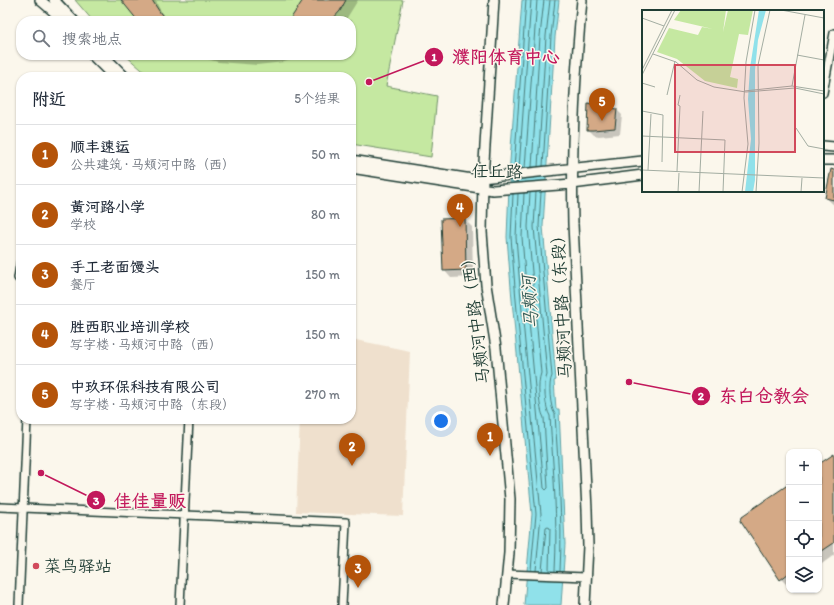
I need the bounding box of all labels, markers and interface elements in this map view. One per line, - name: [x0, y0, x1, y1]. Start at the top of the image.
- inset map: [642, 10, 824, 192]
- search box: [16, 16, 356, 60]
- icon: search: [30, 27, 52, 49]
- text: 搜索地点: [62, 30, 122, 48]
- callout: 濮阳体育中心: [424, 42, 568, 72]
- text: 濮阳体育中心: [452, 46, 560, 68]
- text: 1: [431, 50, 437, 64]
- pin: 5: [589, 88, 615, 121]
- text: 附近: [32, 89, 66, 109]
- text: 5个结果: [294, 91, 340, 106]
- text: 顺丰速运: [70, 138, 130, 156]
- text: 1: [42, 147, 48, 162]
- text: 50 m: [311, 147, 340, 162]
- text: 公共建筑 · 马颊河中路（西）: [70, 157, 235, 172]
- street label: 任丘路: [471, 161, 523, 181]
- pin: 4: [447, 194, 473, 227]
- text: 黄河路小学: [70, 198, 145, 216]
- text: 2: [42, 207, 48, 222]
- text: 80 m: [311, 207, 340, 222]
- text: 学校: [70, 217, 96, 232]
- street label: 马颊河中路（东段）: [547, 226, 575, 380]
- street label: 马颊河中路（西）: [457, 248, 493, 386]
- text: 手工老面馒头: [70, 258, 160, 276]
- text: 3: [41, 267, 49, 282]
- text: 150 m: [305, 267, 340, 282]
- water label: 马颊河: [517, 271, 543, 330]
- text: 餐厅: [70, 277, 96, 292]
- text: 胜西职业培训学校: [70, 318, 190, 336]
- text: 4: [41, 327, 49, 342]
- text: 150 m: [305, 327, 340, 342]
- text: 写字楼 · 马颊河中路（西）: [70, 337, 222, 352]
- text: 中玖环保科技有限公司: [70, 378, 220, 396]
- callout: 东白仓教会: [691, 381, 817, 411]
- text: 东白仓教会: [719, 385, 809, 407]
- text: 5: [42, 387, 48, 402]
- text: 270 m: [305, 387, 340, 402]
- text: 2: [698, 389, 705, 403]
- text: 写字楼 · 马颊河中路（东段）: [70, 397, 235, 412]
- your location: [431, 411, 451, 431]
- pin: 1: [477, 423, 503, 456]
- pin: 2: [339, 433, 365, 466]
- map controls: [786, 449, 822, 593]
- button: +: [786, 449, 822, 485]
- callout: 佳佳量贩: [86, 485, 194, 515]
- button: −: [786, 485, 822, 521]
- text: 佳佳量贩: [114, 490, 186, 512]
- text: 3: [93, 494, 100, 508]
- button: locate: [786, 521, 822, 557]
- pin: 3: [345, 555, 371, 588]
- place label: 菜鸟驿站: [44, 556, 112, 576]
- button: layers: [786, 557, 822, 593]
- marker: 菜鸟驿站: [31, 561, 41, 571]

